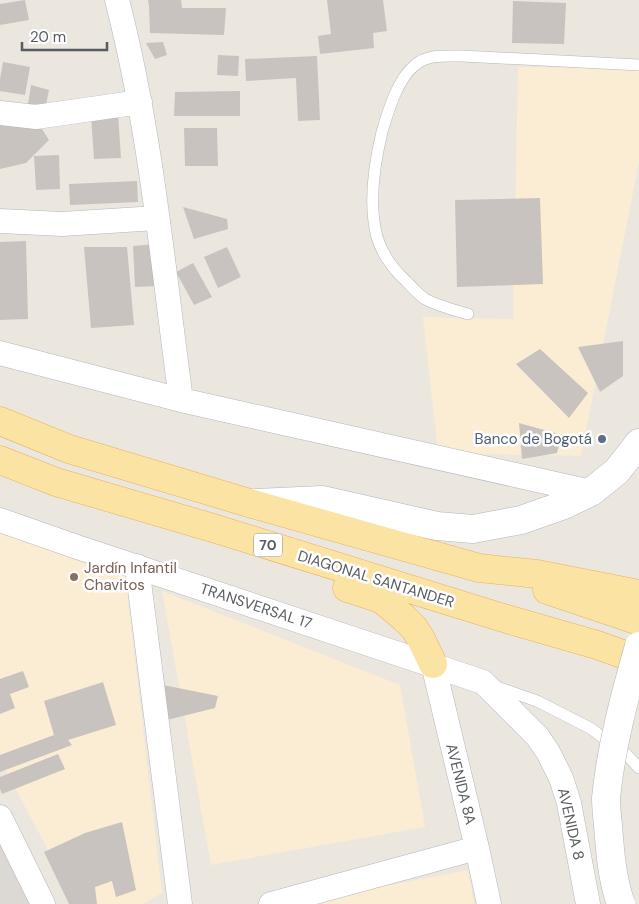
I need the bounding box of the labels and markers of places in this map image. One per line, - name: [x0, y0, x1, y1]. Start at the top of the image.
- place label: Banco de Bogotá: [474, 429, 592, 449]
- marker: Banco de Bogotá: [596, 433, 608, 445]
- place label: Jardín Infantil Chavitos: [84, 558, 177, 595]
- marker: Jardín Infantil Chavitos: [68, 571, 80, 583]

